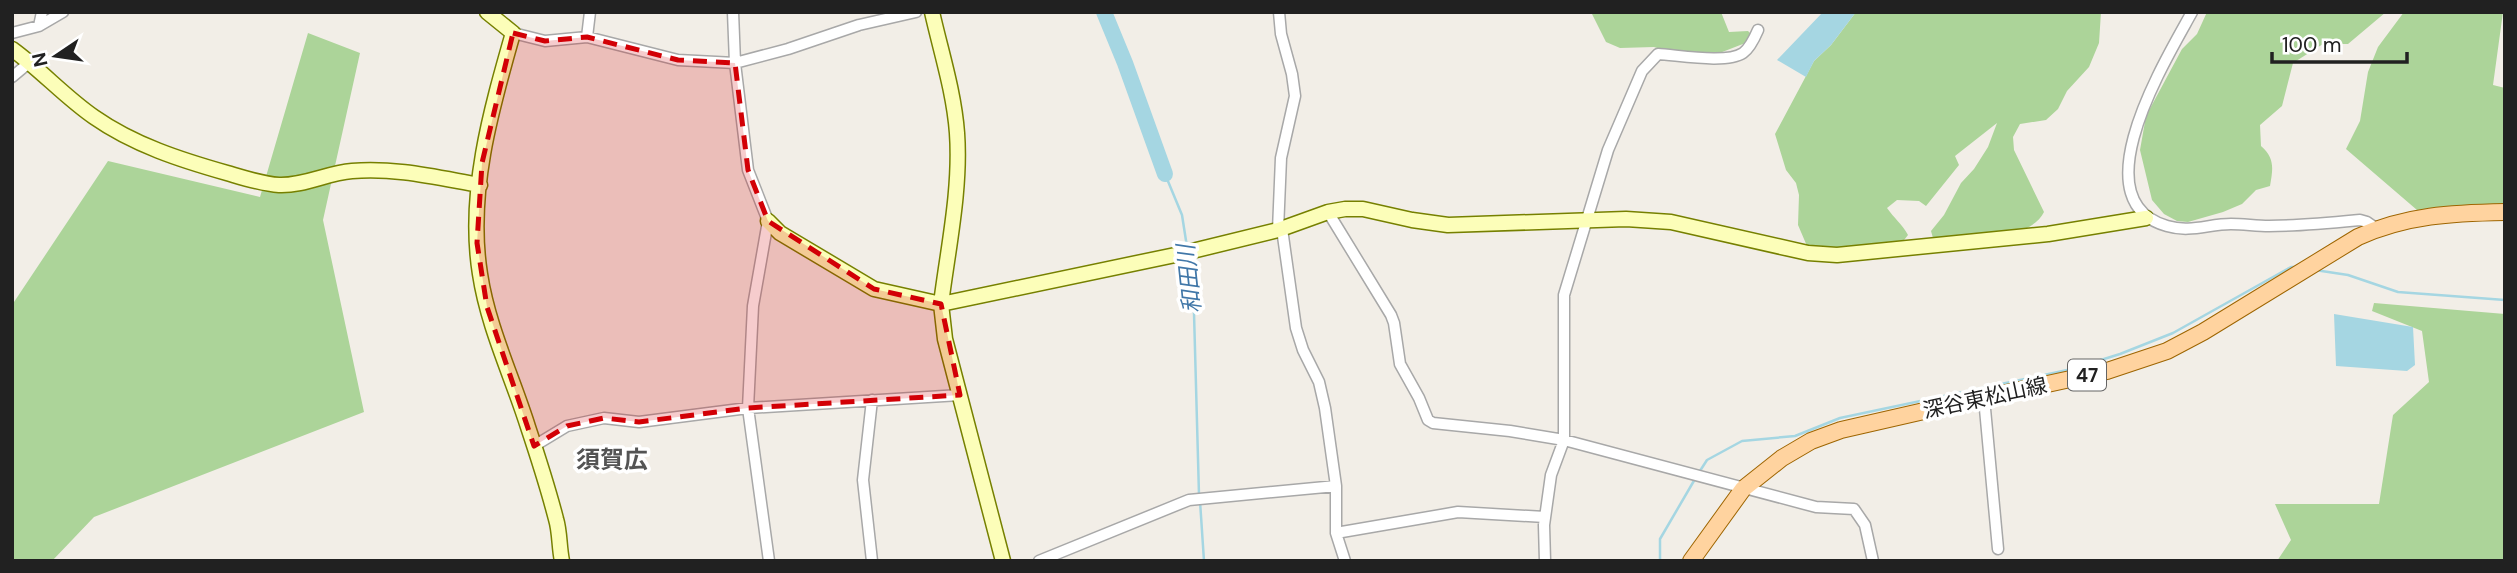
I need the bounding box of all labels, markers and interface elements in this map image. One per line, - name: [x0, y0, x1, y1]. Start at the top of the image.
- north arrow: [21, 21, 91, 91]
- scale bar: [2272, 21, 2407, 65]
- text: 100 m: [2282, 31, 2342, 59]
- text: N: [26, 50, 54, 69]
- water label: 和田川: [1170, 240, 1208, 315]
- road number: 47: [2068, 360, 2106, 390]
- street label: 深谷東松山線: [1920, 371, 2050, 425]
- district label: 須賀広: [576, 444, 648, 475]

